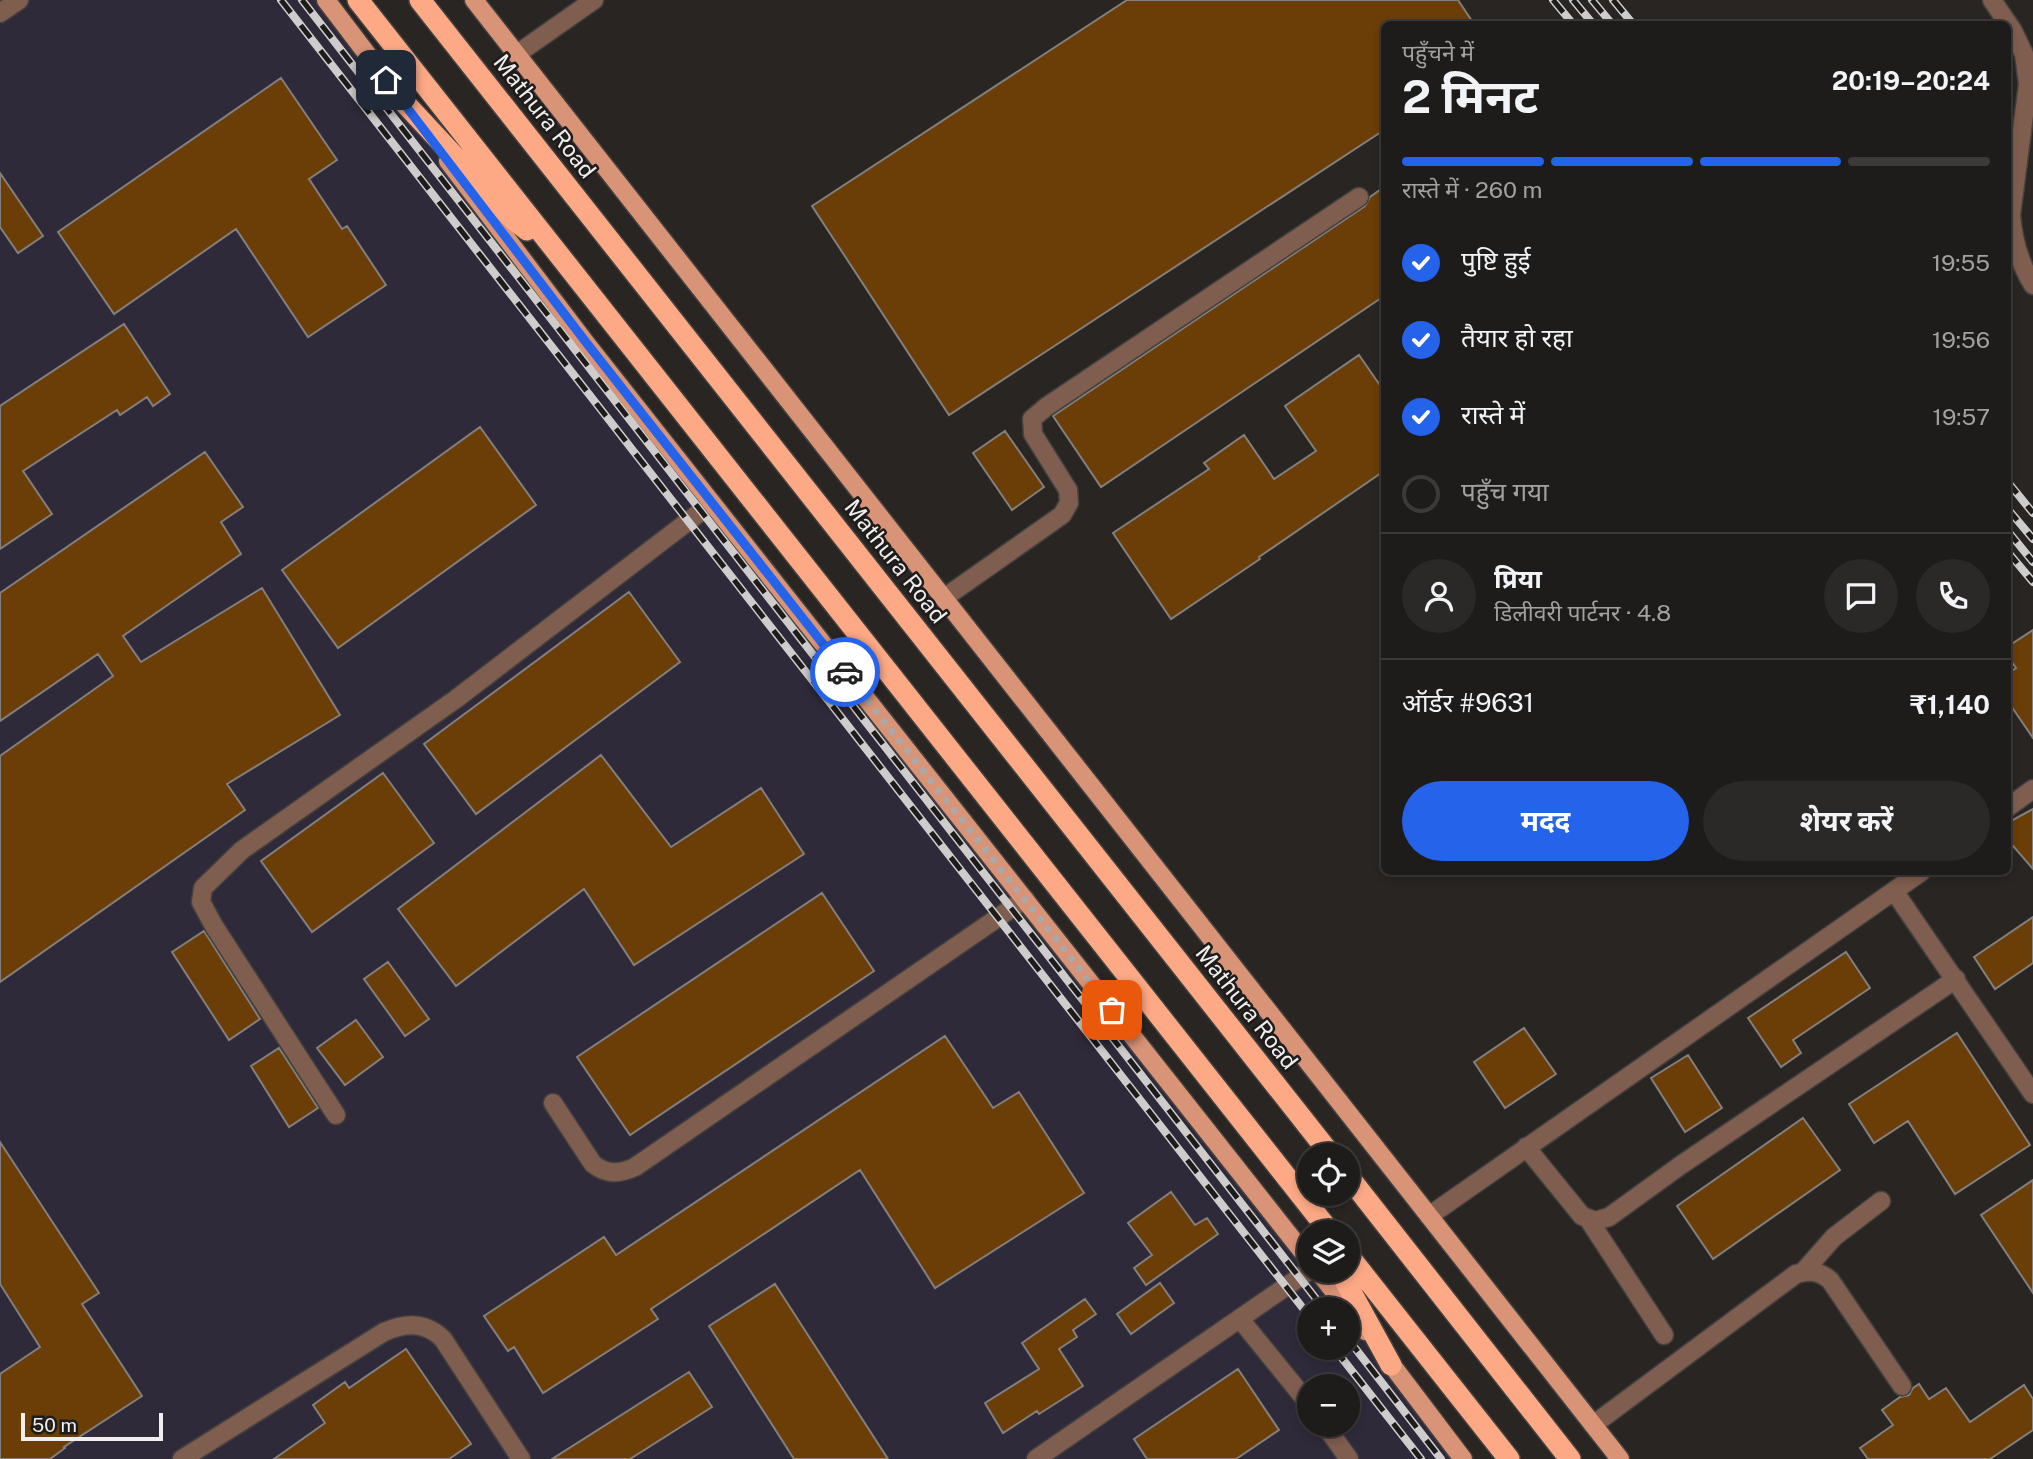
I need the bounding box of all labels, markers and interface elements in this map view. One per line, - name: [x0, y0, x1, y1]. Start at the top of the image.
- text: पहुँचने में: [1402, 39, 1474, 66]
- street label: Mathura Road: [488, 49, 602, 183]
- pin: [356, 50, 416, 110]
- icon: home: [367, 61, 405, 99]
- text: 20:19–20:24: [1832, 65, 1990, 96]
- text: 2 मिनट: [1402, 69, 1538, 123]
- text: रास्ते में · 260 m: [1402, 176, 1543, 203]
- icon: check: [1402, 244, 1440, 282]
- text: पुष्टि हुई: [1461, 245, 1531, 276]
- text: 19:55: [1932, 249, 1990, 276]
- icon: check: [1402, 321, 1440, 359]
- text: तैयार हो रहा: [1461, 322, 1573, 353]
- text: 19:56: [1932, 326, 1990, 353]
- icon: check: [1402, 398, 1440, 436]
- text: रास्ते में: [1461, 399, 1525, 430]
- text: 19:57: [1933, 403, 1990, 430]
- text: पहुँच गया: [1461, 476, 1549, 507]
- street label: Mathura Road: [839, 494, 953, 628]
- button: person: [1402, 559, 1476, 633]
- button: chat: [1824, 559, 1898, 633]
- button: phone: [1916, 559, 1990, 633]
- text: प्रिया: [1494, 563, 1542, 594]
- text: डिलीवरी पार्टनर · 4.8: [1494, 599, 1671, 626]
- courier: [810, 637, 880, 707]
- icon: car: [826, 653, 864, 691]
- text: ऑर्डर #9631: [1402, 687, 1534, 718]
- text: ₹1,140: [1910, 689, 1990, 720]
- button: मदद: [1402, 781, 1689, 861]
- button: शेयर करें: [1703, 781, 1990, 861]
- street label: Mathura Road: [1190, 940, 1304, 1074]
- pin: [1082, 980, 1142, 1040]
- icon: bag: [1093, 991, 1131, 1029]
- map controls: [1297, 1143, 1360, 1437]
- button: locate: [1297, 1143, 1360, 1206]
- button: layers: [1297, 1220, 1360, 1283]
- button: +: [1297, 1297, 1360, 1360]
- button: −: [1297, 1374, 1360, 1437]
- scale bar: [21, 1410, 163, 1442]
- text: 50 m: [32, 1414, 77, 1436]

